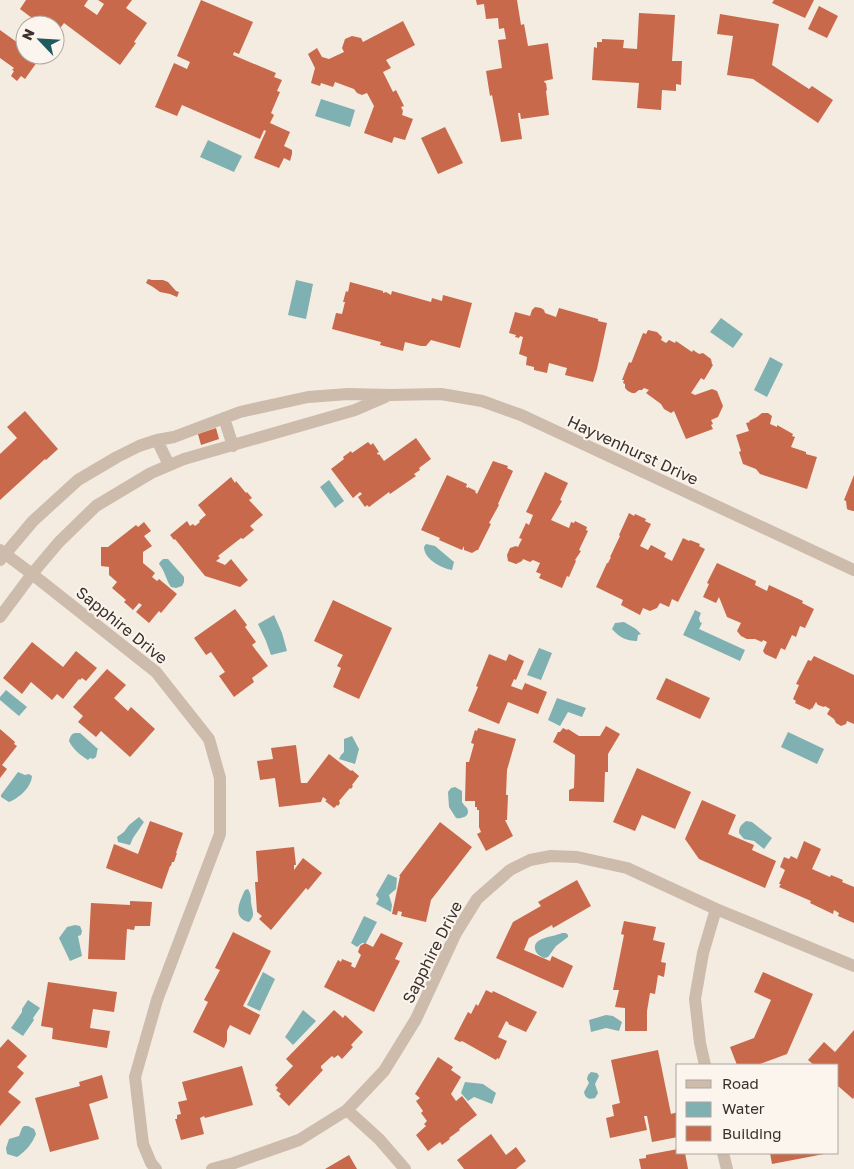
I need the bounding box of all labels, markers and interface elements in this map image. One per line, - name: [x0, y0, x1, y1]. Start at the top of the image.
- north arrow: [15, 15, 65, 65]
- text: N: [18, 26, 38, 43]
- street label: Hayvenhurst Drive: [564, 411, 702, 489]
- street label: Sapphire Drive: [72, 582, 172, 668]
- street label: Sapphire Drive: [398, 898, 466, 1006]
- legend: [676, 1064, 839, 1154]
- text: Road: [722, 1074, 759, 1092]
- text: Water: [722, 1099, 765, 1117]
- text: Building: [722, 1124, 782, 1142]

